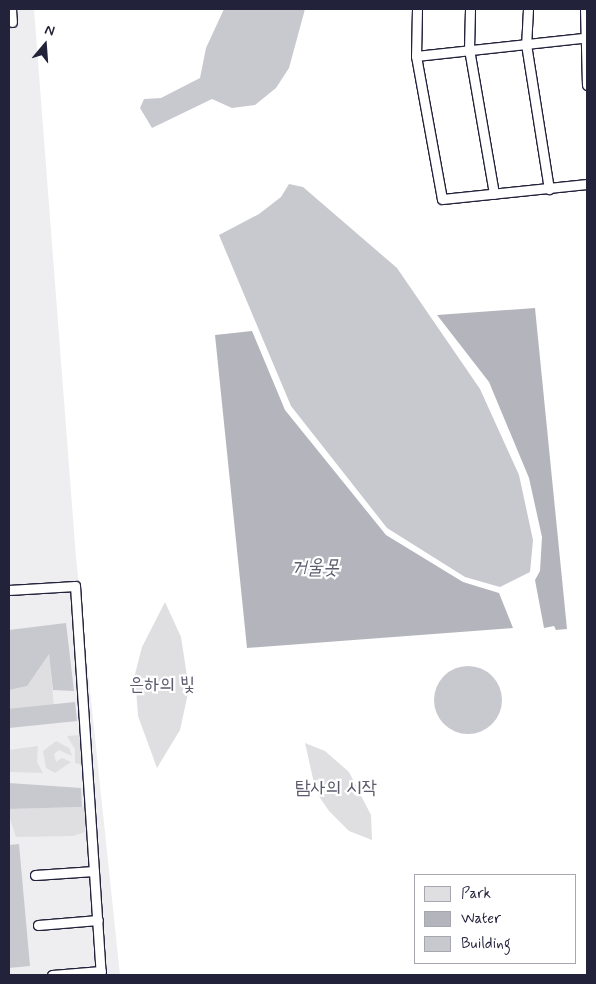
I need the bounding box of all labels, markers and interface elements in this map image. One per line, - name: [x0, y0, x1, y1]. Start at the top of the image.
- north arrow: [20, 20, 70, 70]
- text: N: [42, 21, 57, 41]
- water label: 거울못: [291, 555, 339, 579]
- park label: 은하의 빛: [129, 674, 195, 696]
- park label: 탐사의 시작: [295, 777, 377, 799]
- legend: [414, 874, 576, 964]
- text: Park: [461, 884, 491, 904]
- text: Water: [461, 909, 501, 929]
- text: Building: [461, 934, 511, 954]

